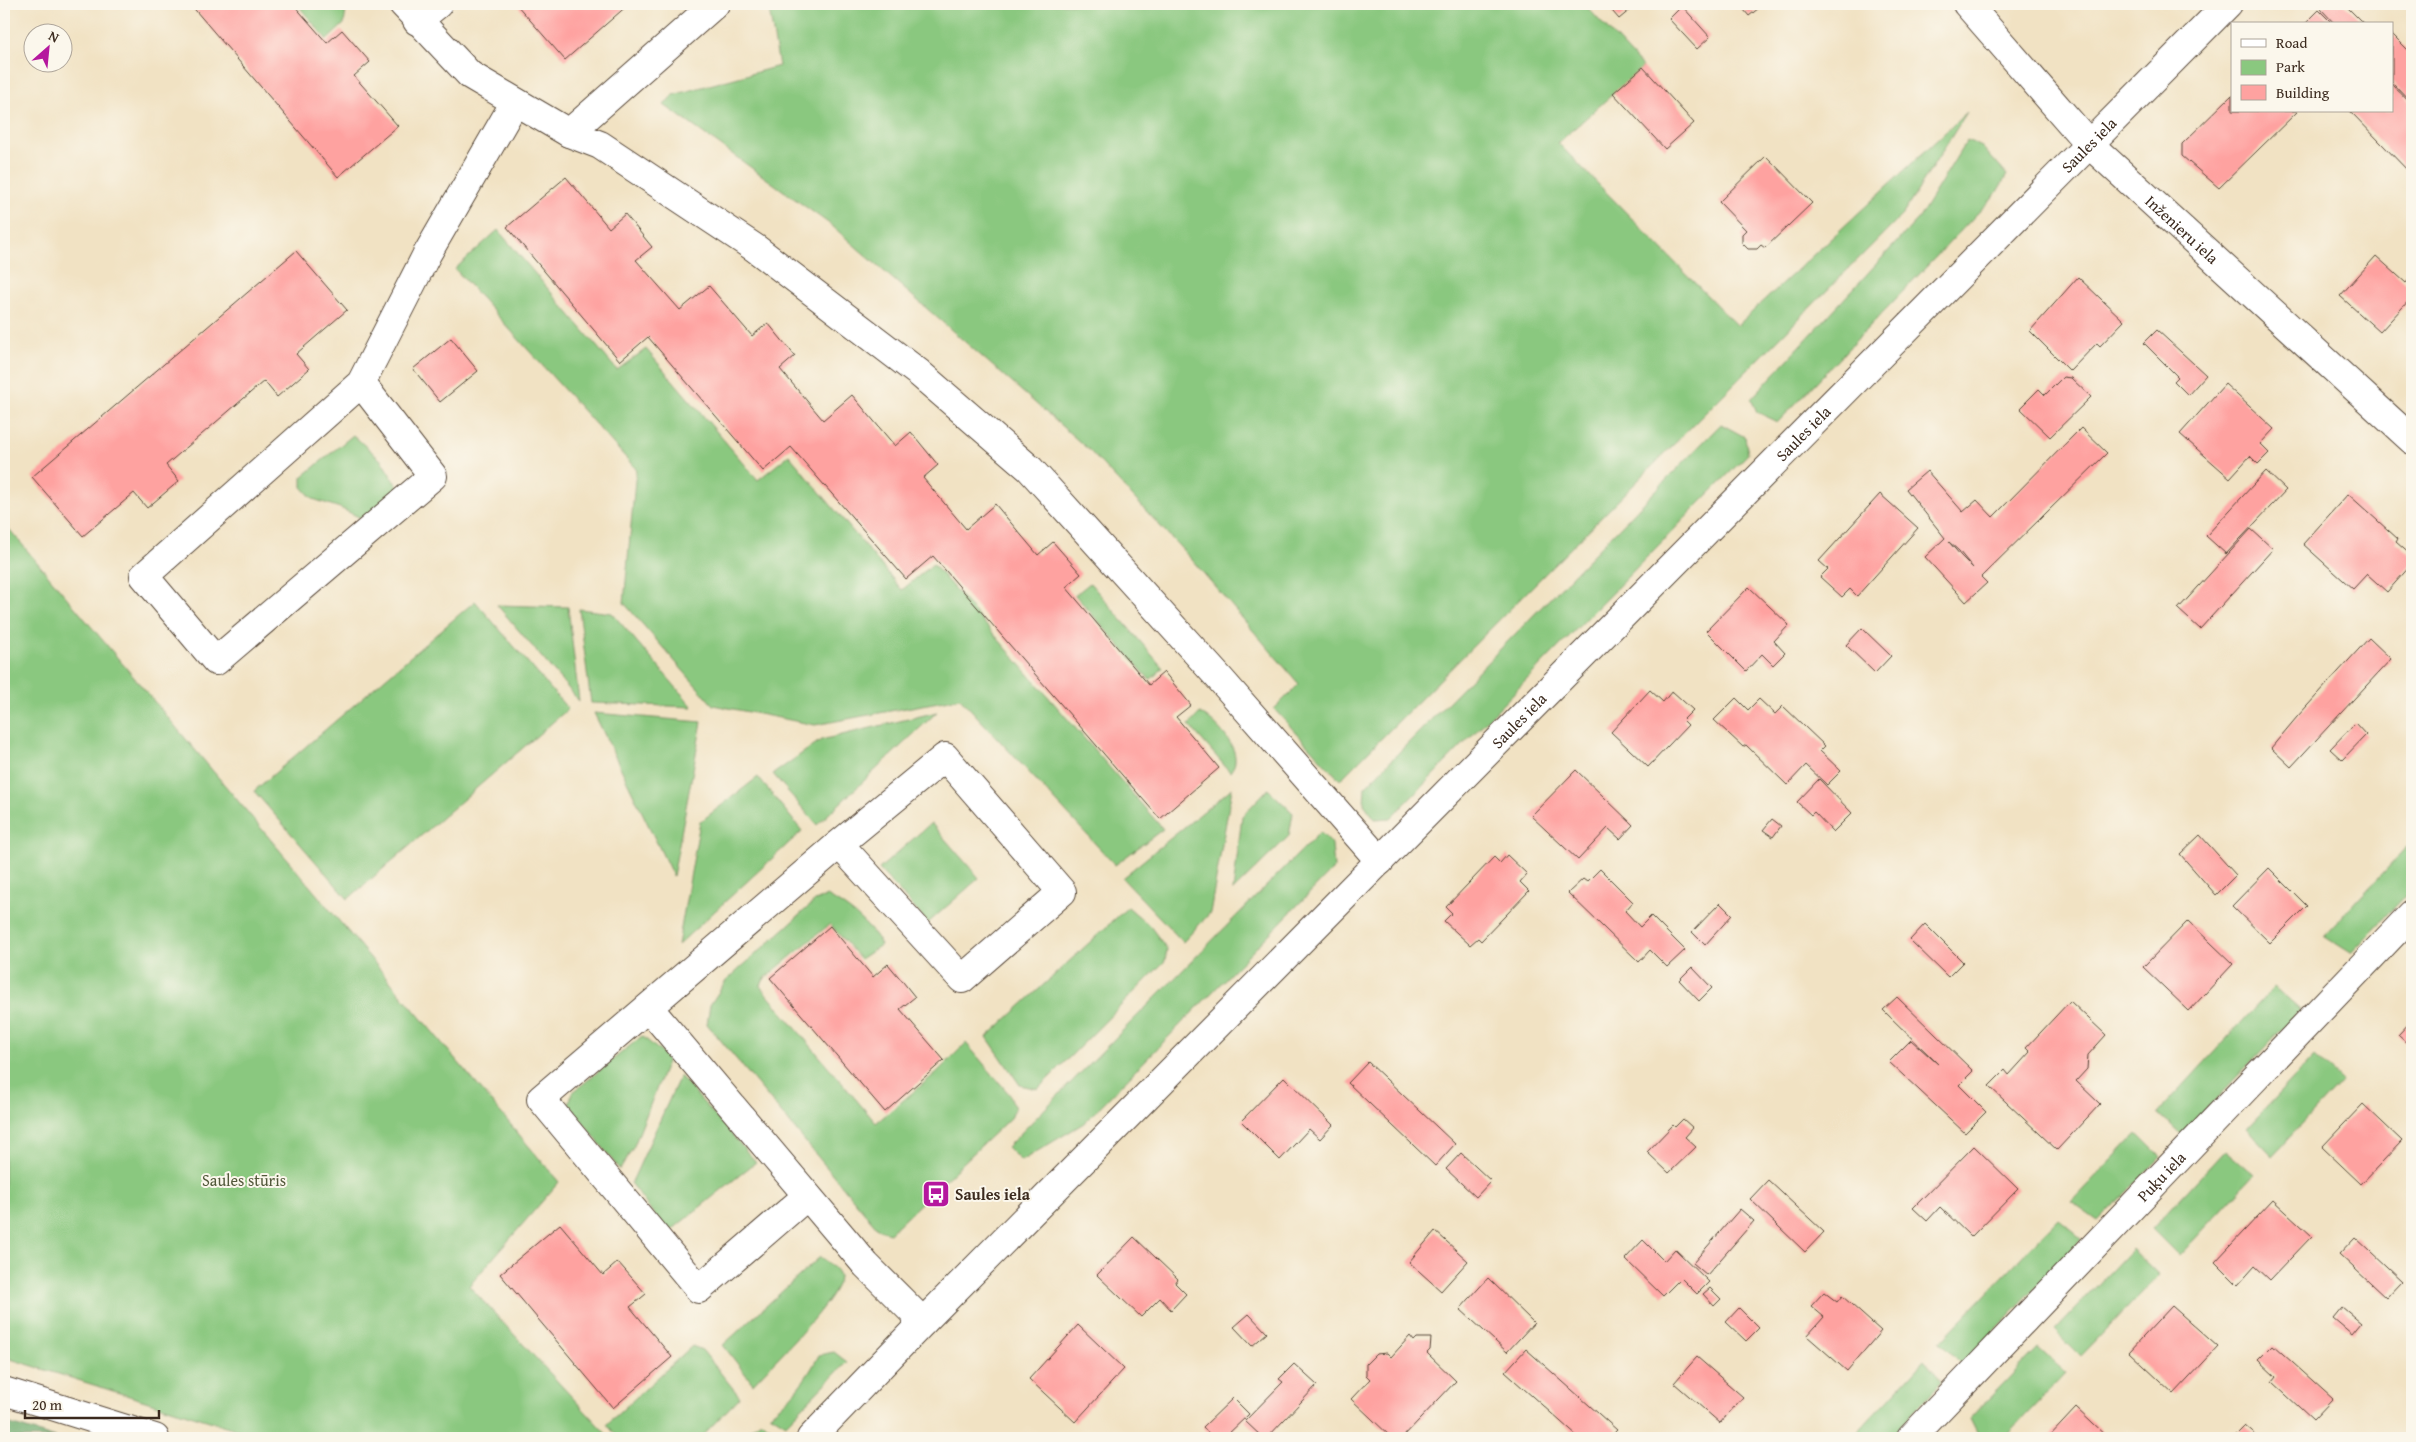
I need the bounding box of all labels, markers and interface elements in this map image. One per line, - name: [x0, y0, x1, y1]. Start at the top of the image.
- north arrow: [22, 22, 72, 72]
- legend: [2231, 22, 2394, 112]
- text: N: [45, 25, 63, 48]
- text: Road: [2276, 32, 2307, 53]
- text: Park: [2276, 56, 2305, 77]
- text: Building: [2276, 82, 2330, 103]
- street label: Saules iela: [2056, 111, 2122, 178]
- street label: Inženieru iela: [2140, 189, 2225, 270]
- street label: Saules iela: [1770, 400, 1836, 467]
- street label: Saules iela: [1486, 687, 1552, 754]
- street label: Puķu iela: [2131, 1145, 2191, 1207]
- park label: Saules stūris: [202, 1168, 286, 1192]
- bus stop icon: Saules iela: [921, 1179, 951, 1209]
- place label: Saules iela: [955, 1182, 1031, 1206]
- scale bar: [25, 1387, 159, 1419]
- text: 20 m: [32, 1394, 63, 1415]

